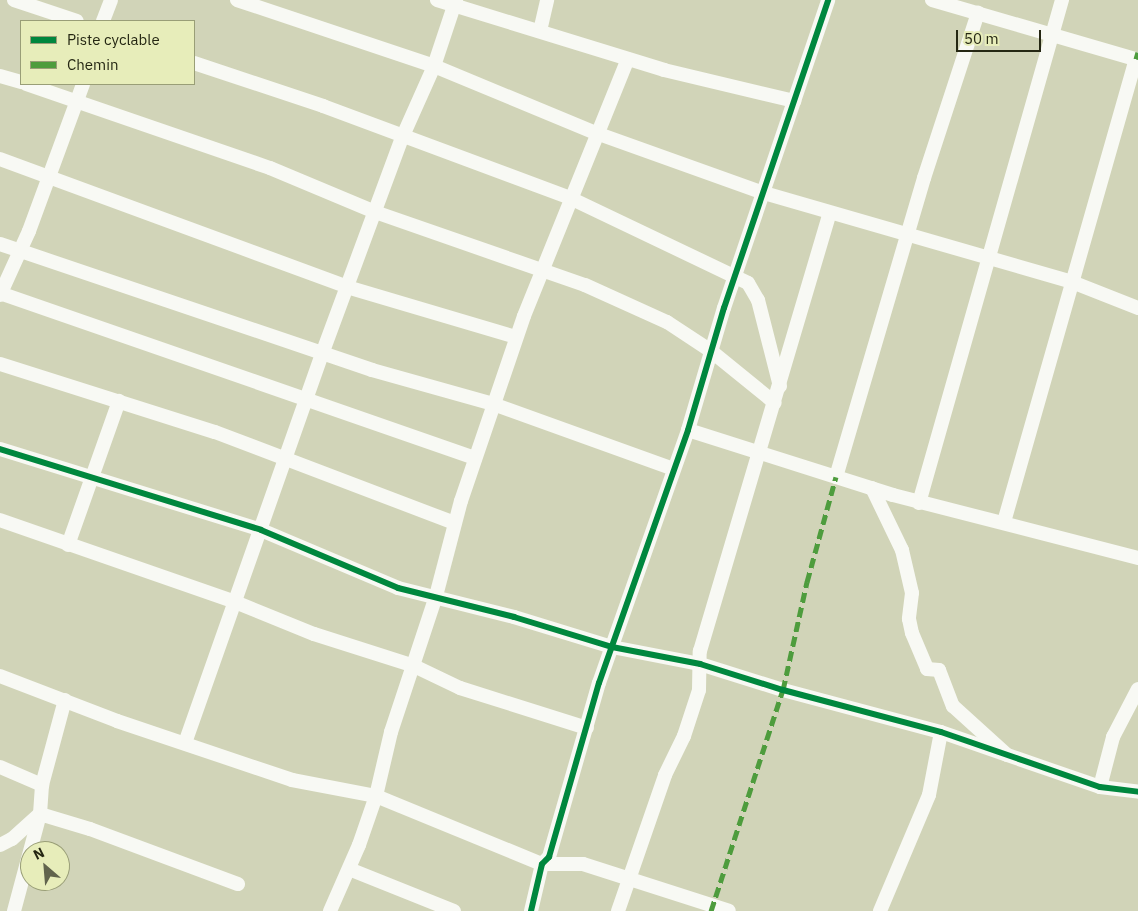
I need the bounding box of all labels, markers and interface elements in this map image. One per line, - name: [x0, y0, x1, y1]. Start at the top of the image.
- legend: [20, 20, 195, 85]
- scale bar: [958, 20, 1043, 52]
- text: 50 m: [964, 29, 999, 48]
- text: Piste cyclable: [67, 30, 160, 49]
- text: Chemin: [67, 55, 118, 74]
- north arrow: [20, 841, 70, 891]
- text: N: [30, 843, 47, 864]

